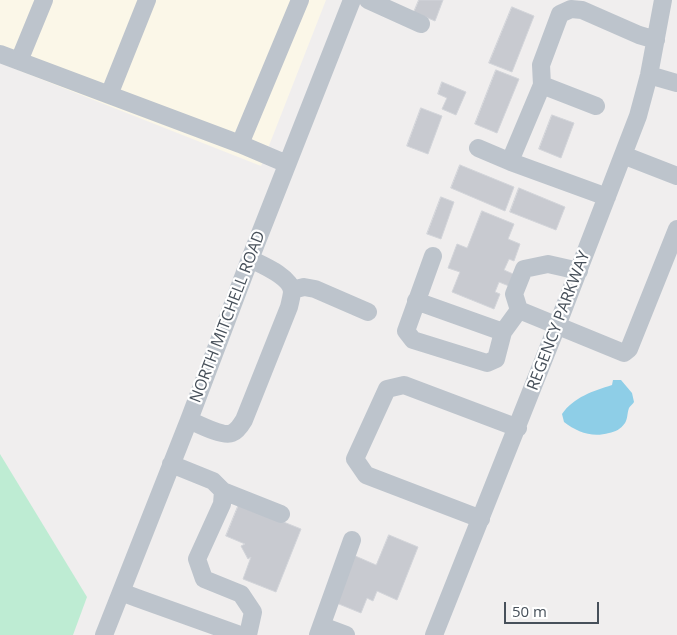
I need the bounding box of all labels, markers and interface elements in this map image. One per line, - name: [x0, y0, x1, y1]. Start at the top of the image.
- street label: NORTH MITCHELL ROAD: [186, 228, 270, 406]
- street label: REGENCY PARKWAY: [524, 249, 594, 393]
- scale bar: [507, 592, 602, 624]
- text: 50 m: [512, 601, 547, 621]

